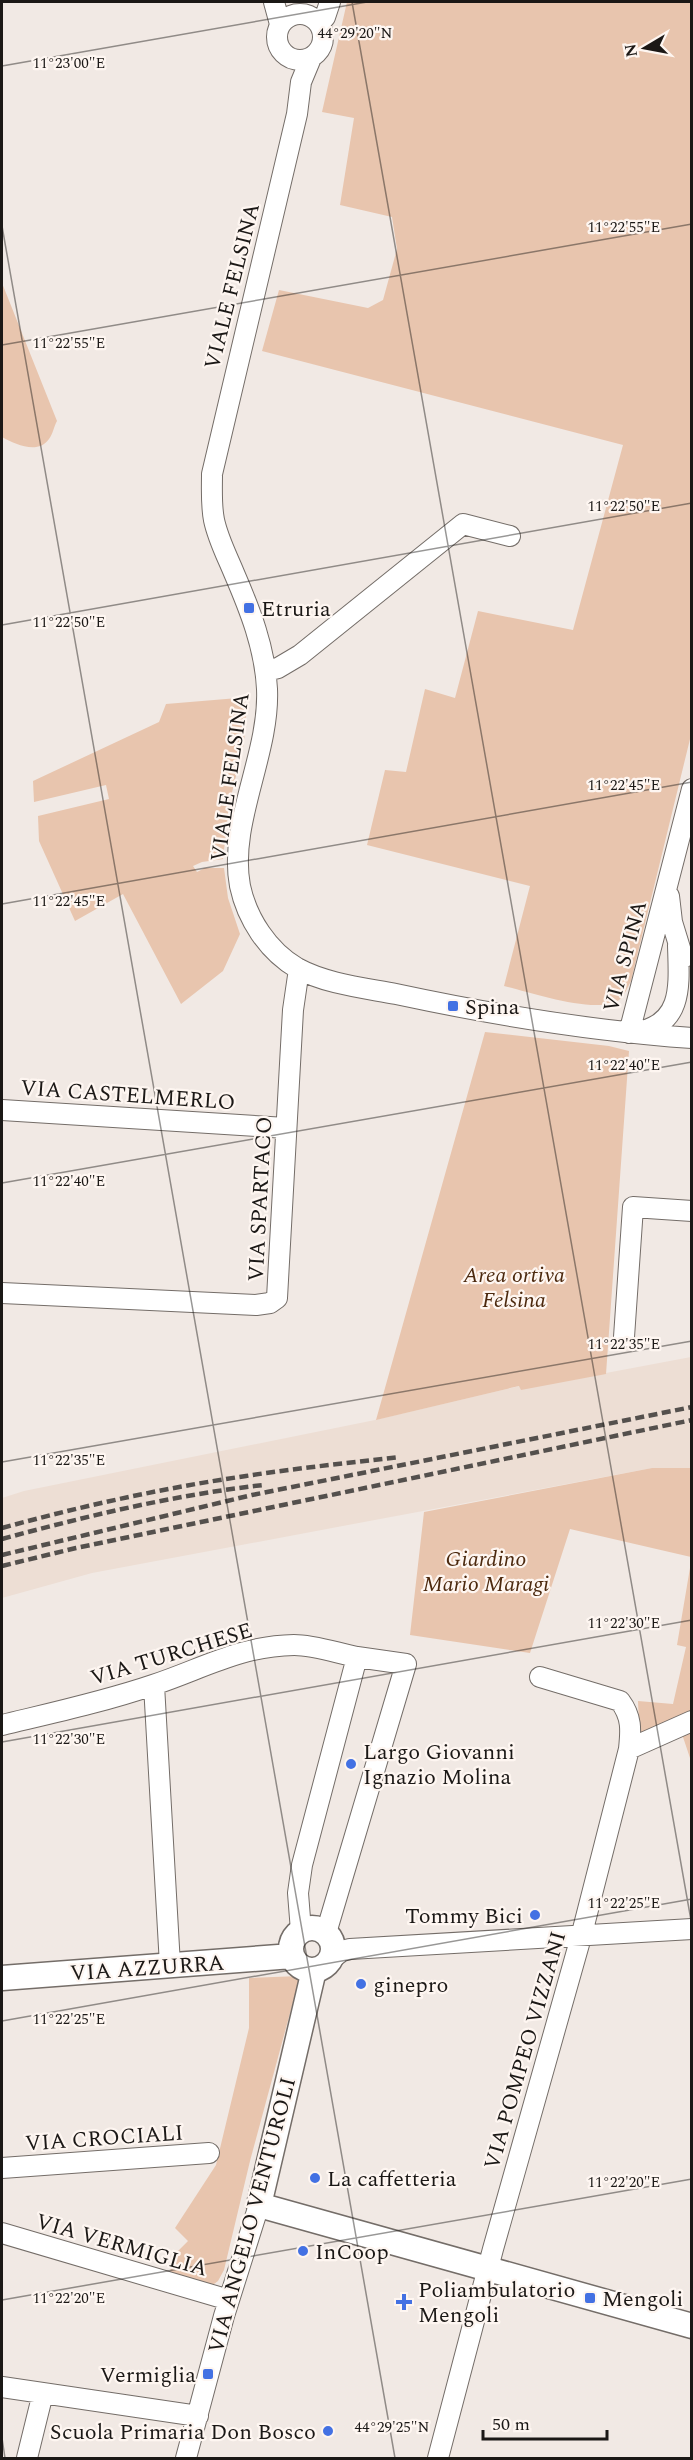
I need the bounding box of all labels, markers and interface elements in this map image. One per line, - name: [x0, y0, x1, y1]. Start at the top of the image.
- north arrow: [615, 18, 675, 78]
- text: 44°29'20"N: [318, 22, 393, 45]
- text: N: [618, 42, 644, 59]
- text: 11°23'00"E: [33, 52, 105, 75]
- street label: VIALE FELSINA: [196, 200, 269, 373]
- text: 11°22'55"E: [588, 216, 660, 239]
- text: 11°22'55"E: [33, 332, 105, 355]
- text: 11°22'50"E: [588, 495, 660, 518]
- place label: Etruria: [261, 593, 331, 626]
- marker: Etruria: [242, 601, 256, 615]
- text: 11°22'50"E: [33, 611, 105, 634]
- street label: VIALE FELSINA: [202, 691, 259, 864]
- text: 11°22'45"E: [588, 774, 660, 797]
- text: 11°22'45"E: [33, 890, 105, 913]
- street label: VIA SPINA: [595, 897, 656, 1016]
- place label: Spina: [465, 991, 520, 1024]
- marker: Spina: [446, 999, 460, 1013]
- text: 11°22'40"E: [588, 1054, 660, 1077]
- street label: VIA CASTELMERLO: [19, 1072, 236, 1119]
- street label: VIA SPARTACO: [240, 1116, 281, 1283]
- text: 11°22'40"E: [33, 1170, 105, 1193]
- park label: Area ortiva Felsina: [462, 1259, 565, 1317]
- text: 11°22'35"E: [588, 1333, 660, 1356]
- text: 11°22'35"E: [33, 1449, 105, 1472]
- park label: Giardino Mario Maragi: [423, 1543, 549, 1601]
- text: 11°22'30"E: [588, 1612, 660, 1635]
- street label: VIA TURCHESE: [86, 1614, 257, 1695]
- text: 11°22'30"E: [33, 1728, 105, 1751]
- place label: Largo Giovanni Ignazio Molina: [363, 1736, 515, 1794]
- marker: Largo Giovanni Ignazio Molina: [344, 1757, 358, 1771]
- text: 11°22'25"E: [588, 1892, 660, 1915]
- place label: Tommy Bici: [405, 1900, 523, 1933]
- marker: Tommy Bici: [528, 1908, 542, 1922]
- street label: VIA POMPEO VIZZANI: [476, 1927, 575, 2173]
- street label: VIA AZZURRA: [69, 1947, 225, 1990]
- place label: ginepro: [373, 1969, 448, 2002]
- marker: ginepro: [354, 1977, 368, 1991]
- text: 11°22'25"E: [33, 2008, 105, 2031]
- street label: VIA ANGELO VENTUROLI: [200, 2074, 305, 2357]
- street label: VIA CROCIALI: [24, 2117, 184, 2160]
- place label: La caffetteria: [327, 2163, 457, 2196]
- marker: La caffetteria: [308, 2171, 322, 2185]
- text: 11°22'20"E: [588, 2171, 660, 2194]
- street label: VIA VERMIGLIA: [32, 2205, 211, 2286]
- place label: InCoop: [315, 2236, 389, 2269]
- marker: InCoop: [296, 2244, 310, 2258]
- place label: Poliambulatorio Mengoli: [418, 2274, 575, 2332]
- place label: Mengoli: [602, 2283, 683, 2316]
- text: 11°22'20"E: [33, 2287, 105, 2310]
- marker: Mengoli: [583, 2291, 597, 2305]
- marker: Poliambulatorio Mengoli: [395, 2293, 413, 2311]
- place label: Vermiglia: [100, 2359, 196, 2392]
- marker: Vermiglia: [201, 2367, 215, 2381]
- scale bar: [483, 2403, 608, 2441]
- text: 50 m: [492, 2411, 530, 2438]
- place label: Scuola Primaria Don Bosco: [50, 2416, 316, 2449]
- text: 44°29'25"N: [355, 2416, 430, 2439]
- marker: Scuola Primaria Don Bosco: [321, 2424, 335, 2438]

